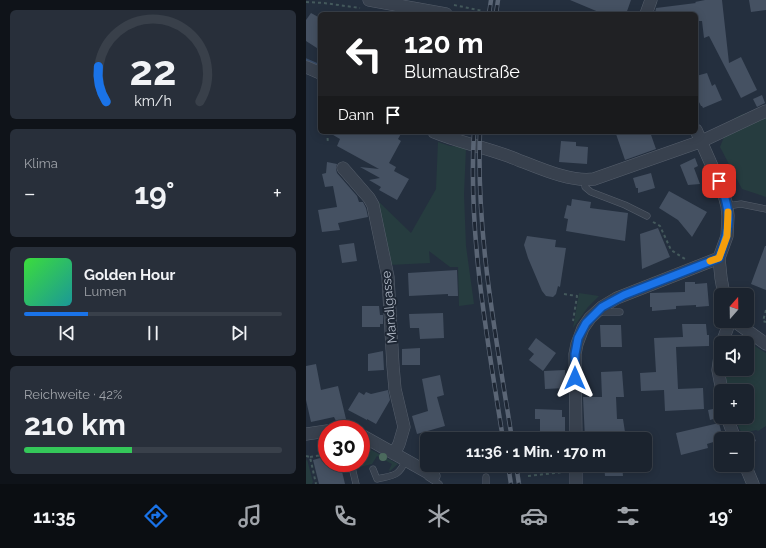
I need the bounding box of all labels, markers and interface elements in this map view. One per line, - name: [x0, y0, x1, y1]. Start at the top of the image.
- text: 120 m: [404, 27, 484, 60]
- icon: left: [338, 28, 390, 80]
- text: 22: [130, 46, 176, 95]
- text: Blumaustraße: [404, 61, 520, 82]
- text: km/h: [134, 93, 172, 109]
- icon: arrive: [382, 104, 404, 126]
- text: Dann: [338, 106, 374, 124]
- text: Klima: [24, 156, 58, 171]
- pin: [702, 164, 736, 198]
- icon: arrive: [708, 170, 730, 192]
- text: 19°: [134, 176, 174, 211]
- text: −: [24, 180, 36, 206]
- text: +: [273, 180, 282, 206]
- text: Golden Hour: [84, 266, 175, 284]
- street label: Mandlgasse: [378, 270, 400, 344]
- text: Lumen: [84, 284, 126, 299]
- north arrow: [714, 288, 754, 328]
- map controls: [714, 288, 754, 472]
- icon: previous: [56, 322, 78, 344]
- icon: pause: [142, 322, 164, 344]
- icon: next: [228, 322, 250, 344]
- button: sound: [714, 336, 754, 376]
- position arrow: [554, 357, 596, 399]
- button: +: [714, 384, 754, 424]
- text: Reichweite · 42%: [24, 387, 122, 402]
- text: 210 km: [24, 407, 126, 442]
- speed limit sign: 30: [318, 420, 370, 472]
- button: −: [714, 432, 754, 472]
- text: 11:36 · 1 Min. · 170 m: [466, 443, 606, 461]
- icon: directions: [142, 502, 170, 530]
- icon: music: [236, 502, 264, 530]
- icon: phone: [331, 502, 359, 530]
- icon: climate: [425, 502, 453, 530]
- icon: car: [520, 502, 548, 530]
- icon: filters: [614, 502, 642, 530]
- text: 11:35: [33, 506, 75, 527]
- text: 19°: [709, 506, 733, 527]

